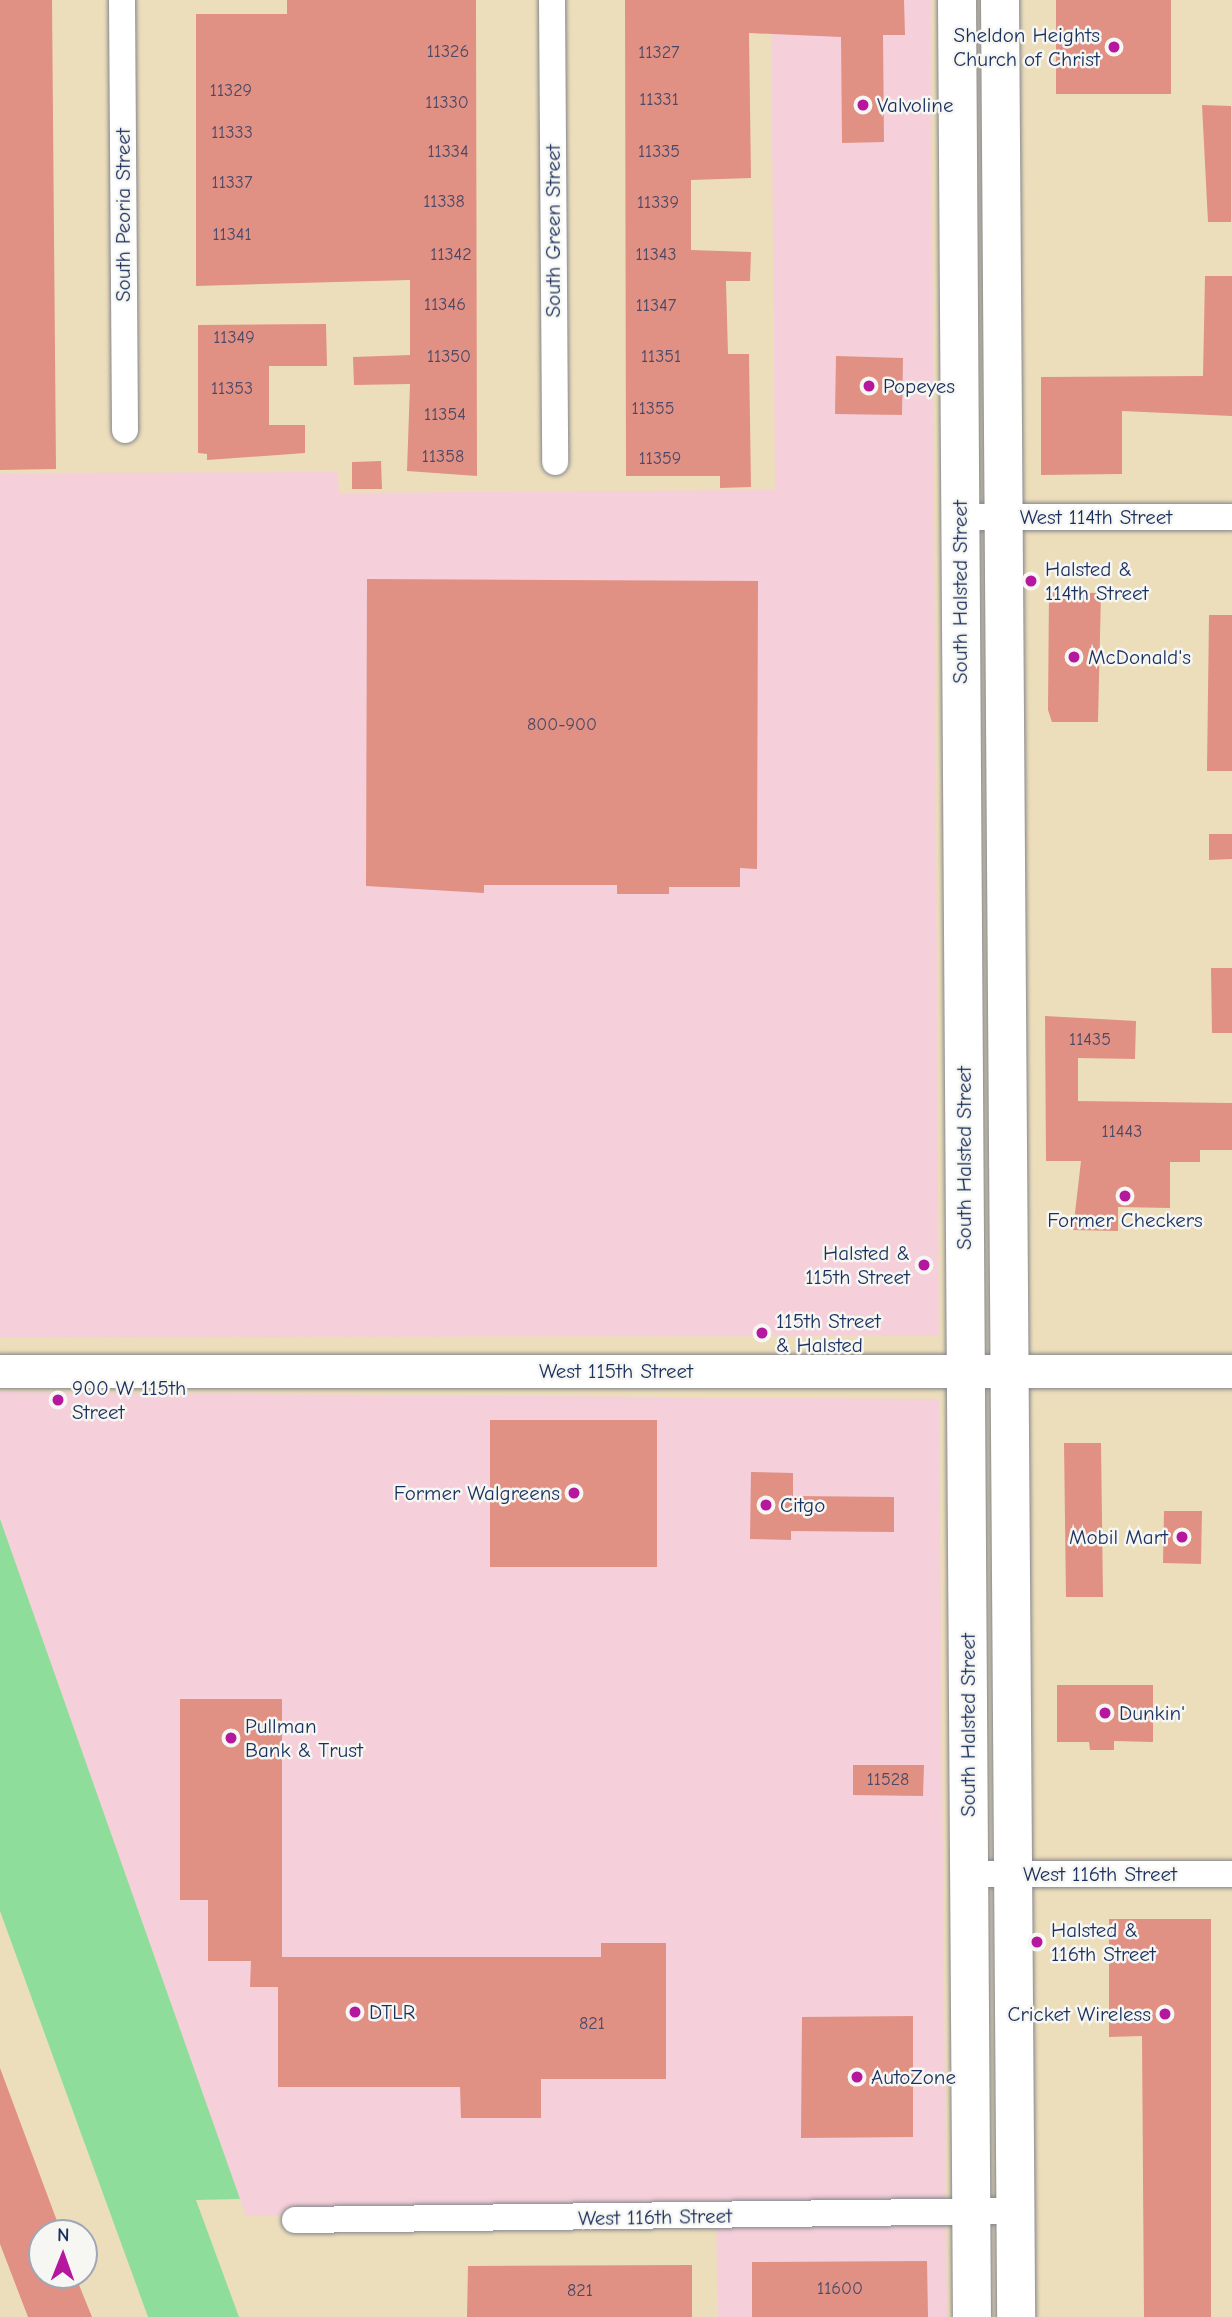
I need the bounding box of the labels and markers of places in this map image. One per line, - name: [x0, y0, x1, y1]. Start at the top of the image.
- place label: Sheldon Heights Church of Christ: [953, 22, 1100, 72]
- marker: Sheldon Heights Church of Christ: [1106, 39, 1122, 55]
- place label: Valvoline: [877, 92, 953, 118]
- marker: Valvoline: [855, 97, 871, 113]
- place label: Popeyes: [883, 373, 955, 399]
- marker: Popeyes: [861, 378, 877, 394]
- place label: Halsted & 114th Street: [1045, 556, 1149, 606]
- marker: Halsted & 114th Street: [1023, 573, 1039, 589]
- place label: McDonald's: [1088, 644, 1191, 670]
- marker: McDonald's: [1066, 649, 1082, 665]
- marker: Former Checkers: [1117, 1188, 1133, 1204]
- place label: Former Checkers: [1047, 1207, 1203, 1233]
- place label: Halsted & 115th Street: [805, 1240, 910, 1290]
- marker: Halsted & 115th Street: [916, 1257, 932, 1273]
- place label: 115th Street & Halsted: [776, 1308, 881, 1358]
- marker: 115th Street & Halsted: [754, 1325, 770, 1341]
- place label: 900 W 115th Street: [72, 1375, 186, 1425]
- marker: 900 W 115th Street: [50, 1392, 66, 1408]
- place label: Former Walgreens: [394, 1480, 560, 1506]
- marker: Former Walgreens: [566, 1485, 582, 1501]
- place label: Citgo: [780, 1492, 825, 1518]
- marker: Citgo: [758, 1497, 774, 1513]
- place label: Mobil Mart: [1069, 1524, 1168, 1550]
- marker: Mobil Mart: [1174, 1529, 1190, 1545]
- place label: Dunkin': [1119, 1700, 1185, 1726]
- marker: Dunkin': [1097, 1705, 1113, 1721]
- place label: Pullman Bank & Trust: [245, 1713, 363, 1763]
- marker: Pullman Bank & Trust: [223, 1730, 239, 1746]
- place label: Halsted & 116th Street: [1051, 1917, 1156, 1967]
- marker: Halsted & 116th Street: [1029, 1934, 1045, 1950]
- place label: DTLR: [369, 1999, 415, 2025]
- place label: Cricket Wireless: [1008, 2001, 1151, 2027]
- marker: DTLR: [347, 2004, 363, 2020]
- marker: Cricket Wireless: [1157, 2006, 1173, 2022]
- place label: AutoZone: [871, 2064, 956, 2090]
- marker: AutoZone: [849, 2069, 865, 2085]

